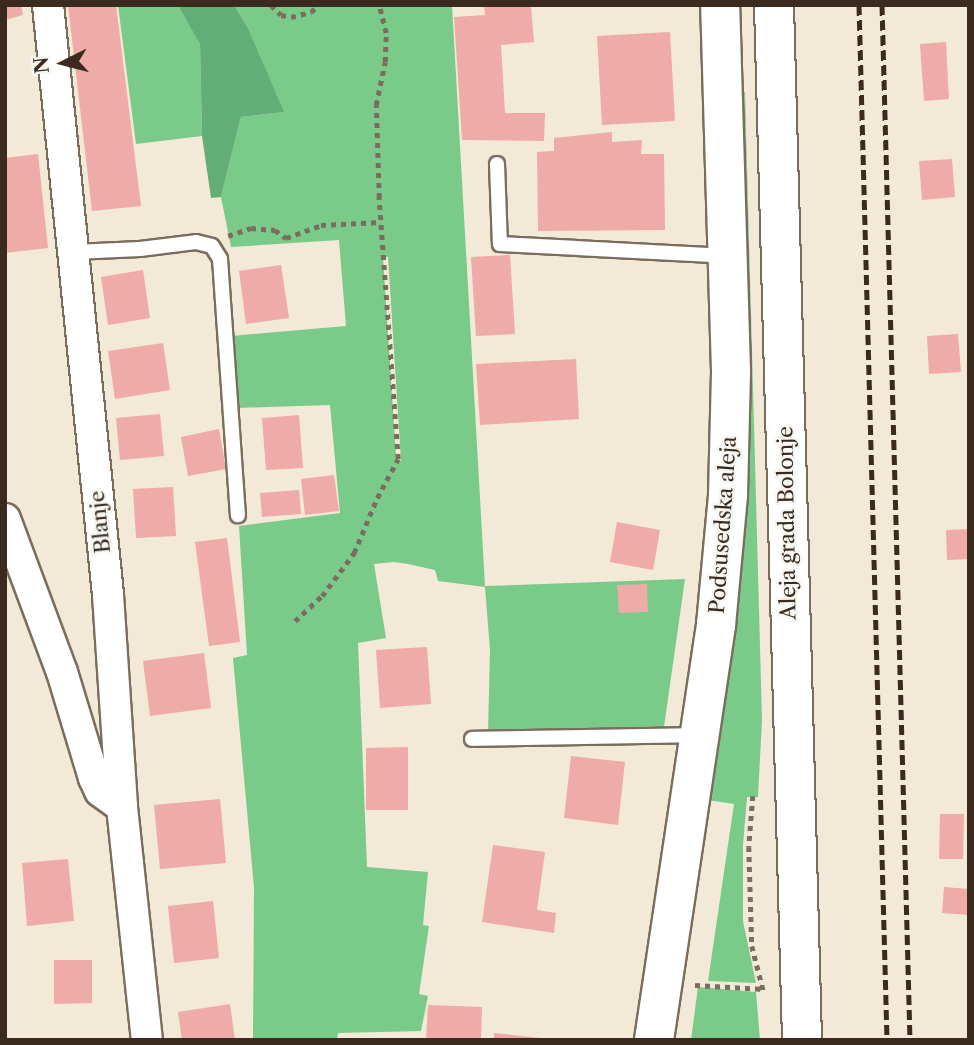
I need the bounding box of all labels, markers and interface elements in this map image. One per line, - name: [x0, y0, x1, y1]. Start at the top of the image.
- north arrow: [28, 28, 98, 98]
- text: N: [29, 56, 54, 75]
- street label: Aleja grada Bolonje: [773, 426, 801, 620]
- street label: Podsusedska aleja: [704, 435, 742, 615]
- street label: Blanje: [84, 489, 116, 555]

